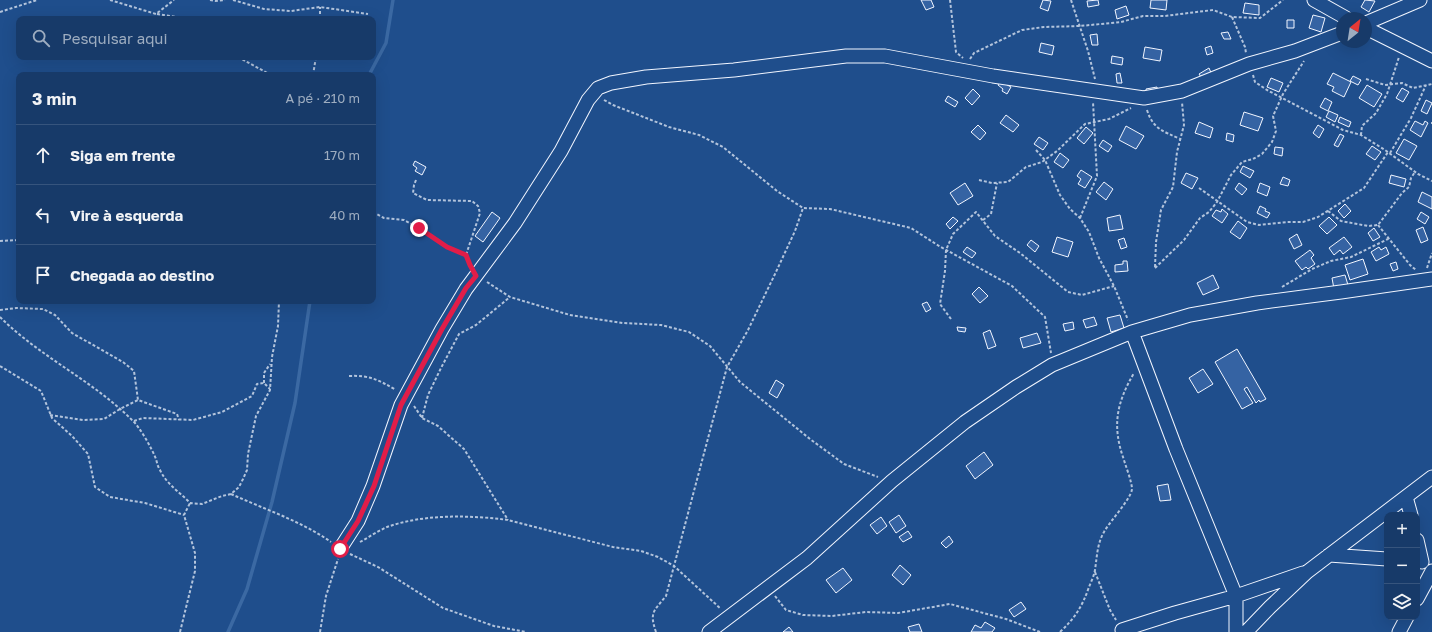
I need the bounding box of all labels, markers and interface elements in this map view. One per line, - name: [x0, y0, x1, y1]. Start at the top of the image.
- north arrow: [1336, 12, 1372, 48]
- search box: [16, 16, 376, 60]
- icon: search: [30, 27, 52, 49]
- text: Pesquisar aqui: [62, 29, 167, 47]
- text: 3 min: [32, 88, 76, 109]
- text: A pé · 210 m: [285, 90, 360, 106]
- icon: ahead: [32, 144, 54, 166]
- text: Siga em frente: [70, 146, 175, 164]
- text: 170 m: [324, 147, 360, 163]
- icon: left: [32, 204, 54, 226]
- text: Vire à esquerda: [70, 206, 183, 224]
- text: 40 m: [329, 207, 360, 223]
- route end: [410, 219, 428, 237]
- icon: arrive: [32, 264, 54, 286]
- text: Chegada ao destino: [70, 266, 214, 284]
- map controls: [1384, 512, 1420, 620]
- button: +: [1384, 512, 1420, 548]
- route start: [331, 540, 349, 558]
- button: −: [1384, 548, 1420, 584]
- button: layers: [1384, 584, 1420, 620]

